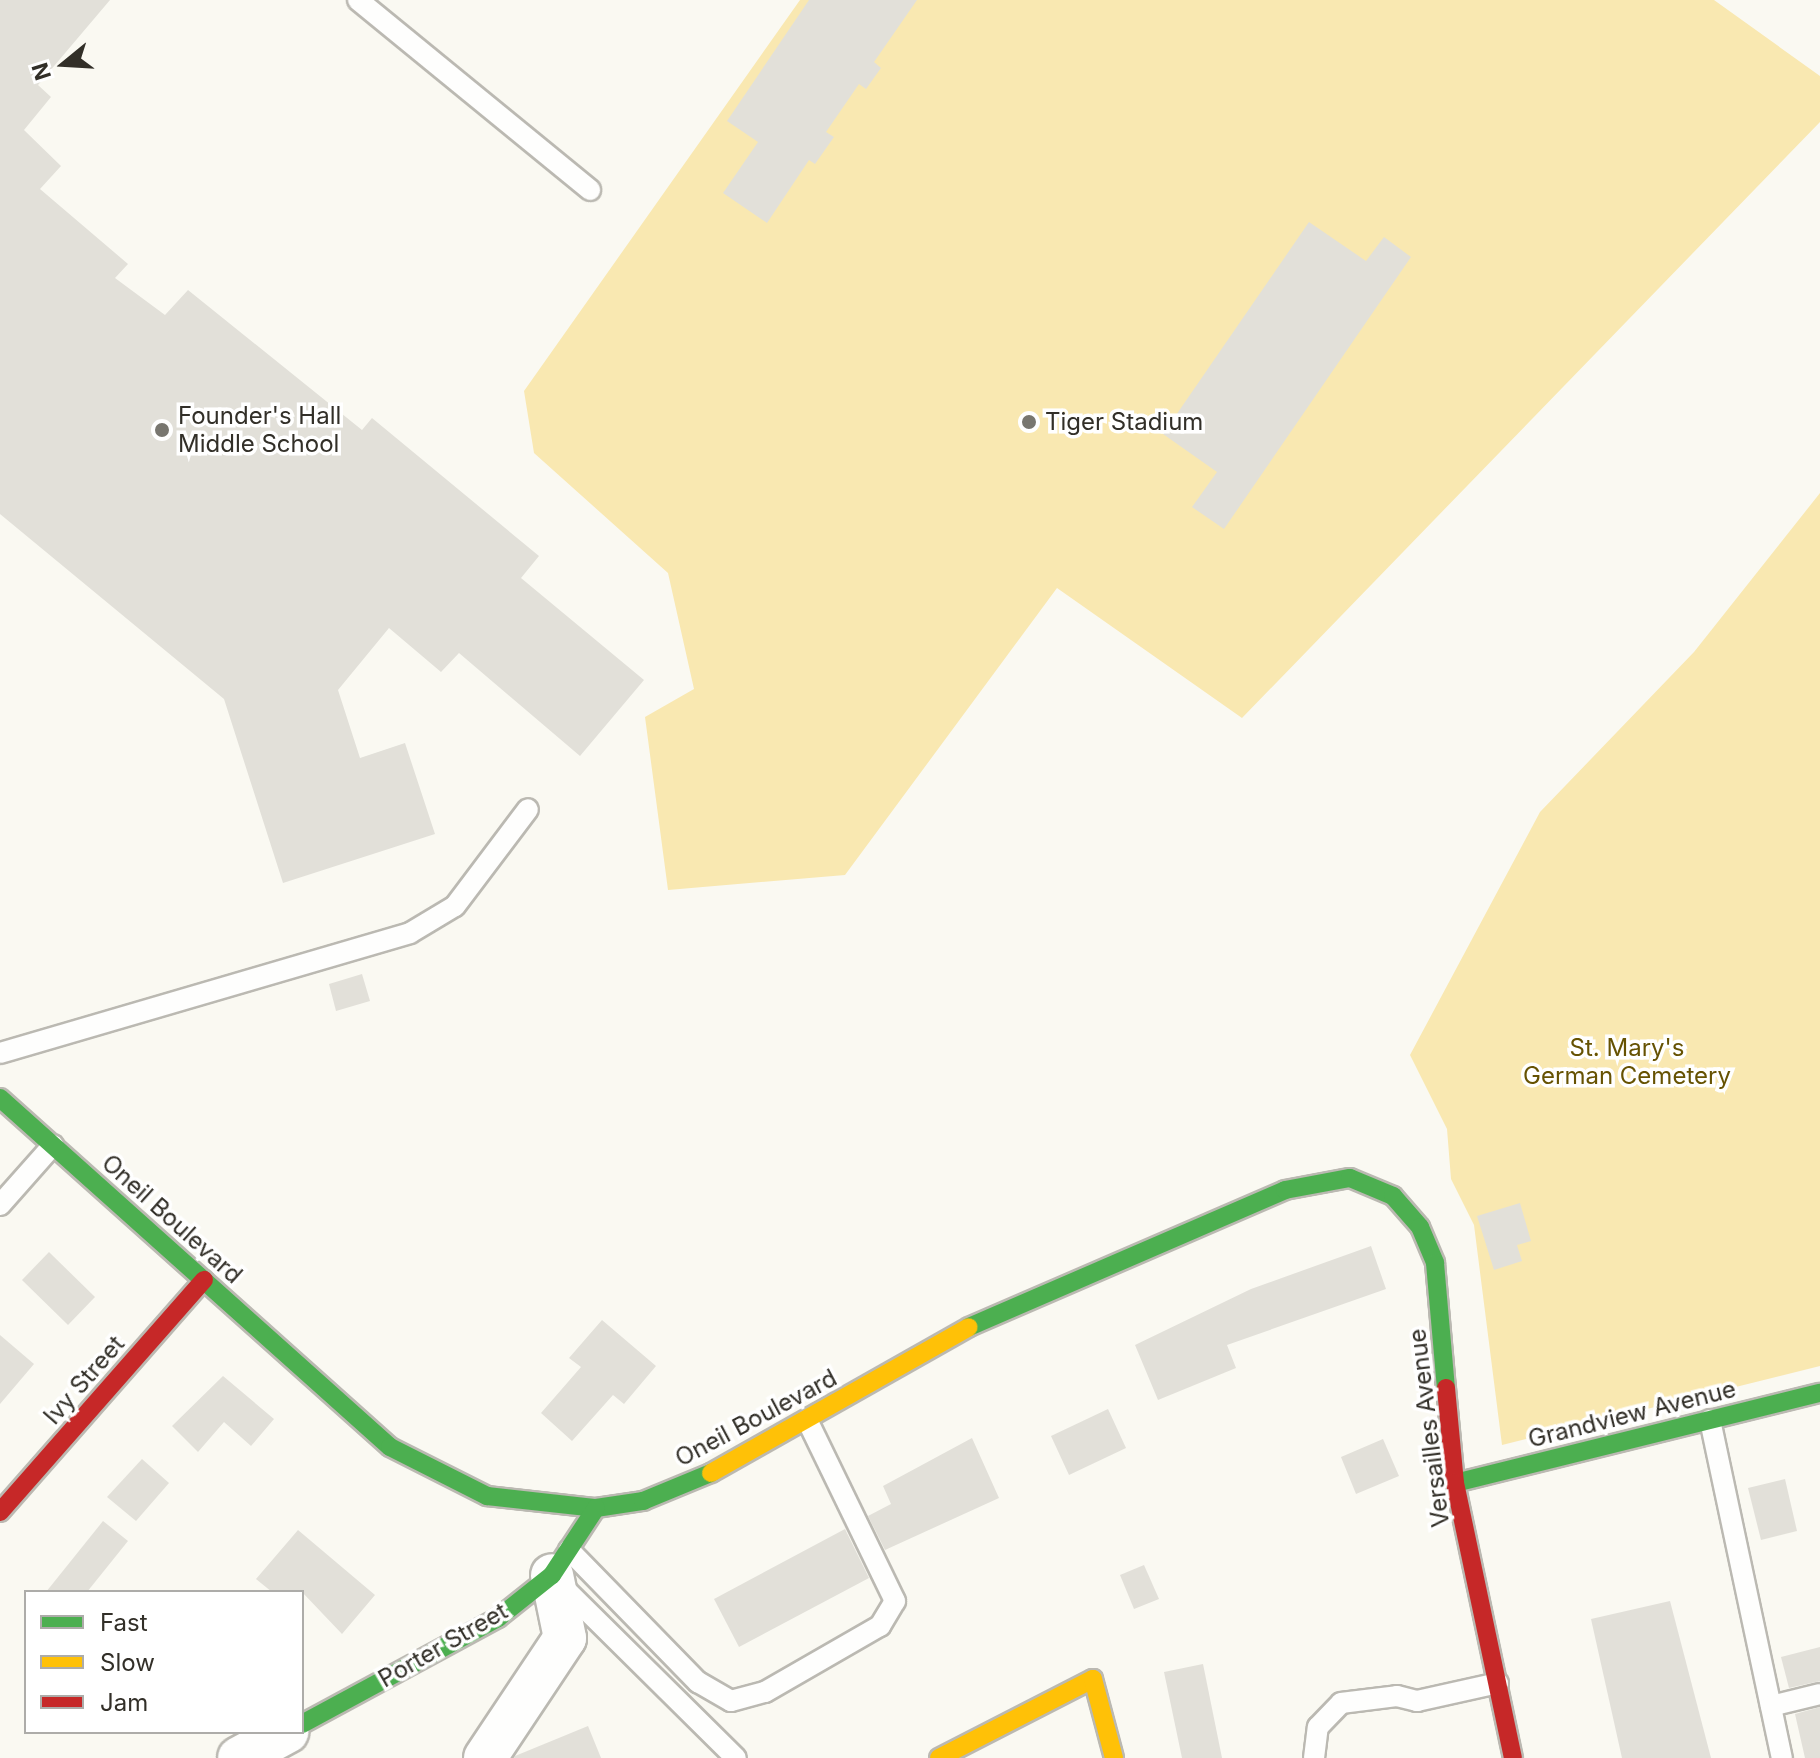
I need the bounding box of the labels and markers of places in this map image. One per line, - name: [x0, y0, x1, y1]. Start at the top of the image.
- place label: Founder's Hall Middle School: [178, 402, 341, 458]
- place label: Tiger Stadium: [1045, 408, 1203, 436]
- marker: Tiger Stadium: [1020, 413, 1038, 431]
- marker: Founder's Hall Middle School: [153, 421, 171, 439]

